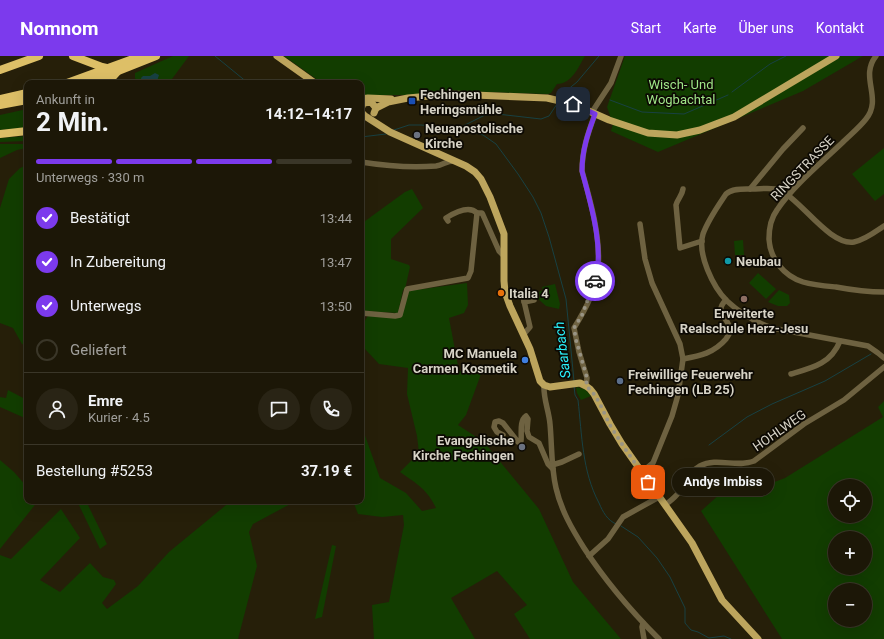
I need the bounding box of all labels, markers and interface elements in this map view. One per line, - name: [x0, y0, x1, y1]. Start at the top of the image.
- text: Nomnom: [20, 17, 98, 40]
- text: Start: [631, 20, 661, 36]
- text: Karte: [683, 20, 717, 36]
- text: Über uns: [739, 20, 794, 36]
- text: Kontakt: [816, 20, 864, 36]
- park label: Wisch- Und Wogbachtal: [647, 77, 715, 107]
- place label: Fechingen Heringsmühle: [420, 87, 502, 117]
- pin: [556, 87, 590, 121]
- text: Ankunft in: [36, 92, 95, 107]
- icon: home: [562, 93, 584, 115]
- marker: Fechingen Heringsmühle: [407, 96, 417, 106]
- text: 14:12–14:17: [265, 105, 352, 123]
- text: 2 Min.: [36, 107, 109, 137]
- place label: Neuapostolische Kirche: [425, 121, 523, 151]
- marker: Neuapostolische Kirche: [412, 130, 422, 140]
- street label: RINGSTRASSE: [768, 133, 837, 204]
- text: Unterwegs · 330 m: [36, 170, 144, 185]
- icon: check: [36, 207, 58, 229]
- text: Bestätigt: [70, 209, 130, 227]
- text: 13:44: [320, 211, 352, 226]
- icon: check: [36, 251, 58, 273]
- text: In Zubereitung: [70, 253, 166, 271]
- place label: Neubau: [736, 254, 781, 269]
- text: 13:47: [320, 255, 352, 270]
- marker: Neubau: [723, 256, 733, 266]
- courier: [575, 261, 615, 301]
- icon: car: [584, 270, 606, 292]
- place label: Italia 4: [509, 286, 549, 301]
- marker: Italia 4: [496, 288, 506, 298]
- marker: Erweiterte Realschule Herz-Jesu: [739, 294, 749, 304]
- icon: check: [36, 295, 58, 317]
- text: Unterwegs: [70, 297, 141, 315]
- text: 13:50: [320, 299, 352, 314]
- place label: Erweiterte Realschule Herz-Jesu: [680, 306, 808, 336]
- water label: Saarbach: [551, 321, 573, 379]
- text: Geliefert: [70, 341, 127, 359]
- place label: MC Manuela Carmen Kosmetik: [413, 346, 518, 376]
- marker: MC Manuela Carmen Kosmetik: [520, 355, 530, 365]
- place label: Freiwillige Feuerwehr Fechingen (LB 25): [628, 367, 753, 397]
- marker: Freiwillige Feuerwehr Fechingen (LB 25): [615, 376, 625, 386]
- button: person: [36, 388, 78, 430]
- button: chat: [258, 388, 300, 430]
- button: phone: [310, 388, 352, 430]
- text: Emre: [88, 392, 123, 410]
- street label: HOHLWEG: [750, 407, 809, 454]
- text: Kurier · 4.5: [88, 410, 150, 425]
- place label: Evangelische Kirche Fechingen: [413, 433, 514, 463]
- marker: Evangelische Kirche Fechingen: [517, 442, 527, 452]
- text: Bestellung #5253: [36, 462, 153, 480]
- text: 37.19 €: [301, 462, 352, 480]
- pin: [631, 465, 665, 499]
- callout: Andys Imbiss: [672, 468, 774, 496]
- icon: bag: [637, 471, 659, 493]
- text: Andys Imbiss: [684, 474, 762, 489]
- map controls: [828, 479, 872, 627]
- button: locate: [828, 479, 872, 523]
- button: +: [828, 531, 872, 575]
- button: −: [828, 583, 872, 627]

